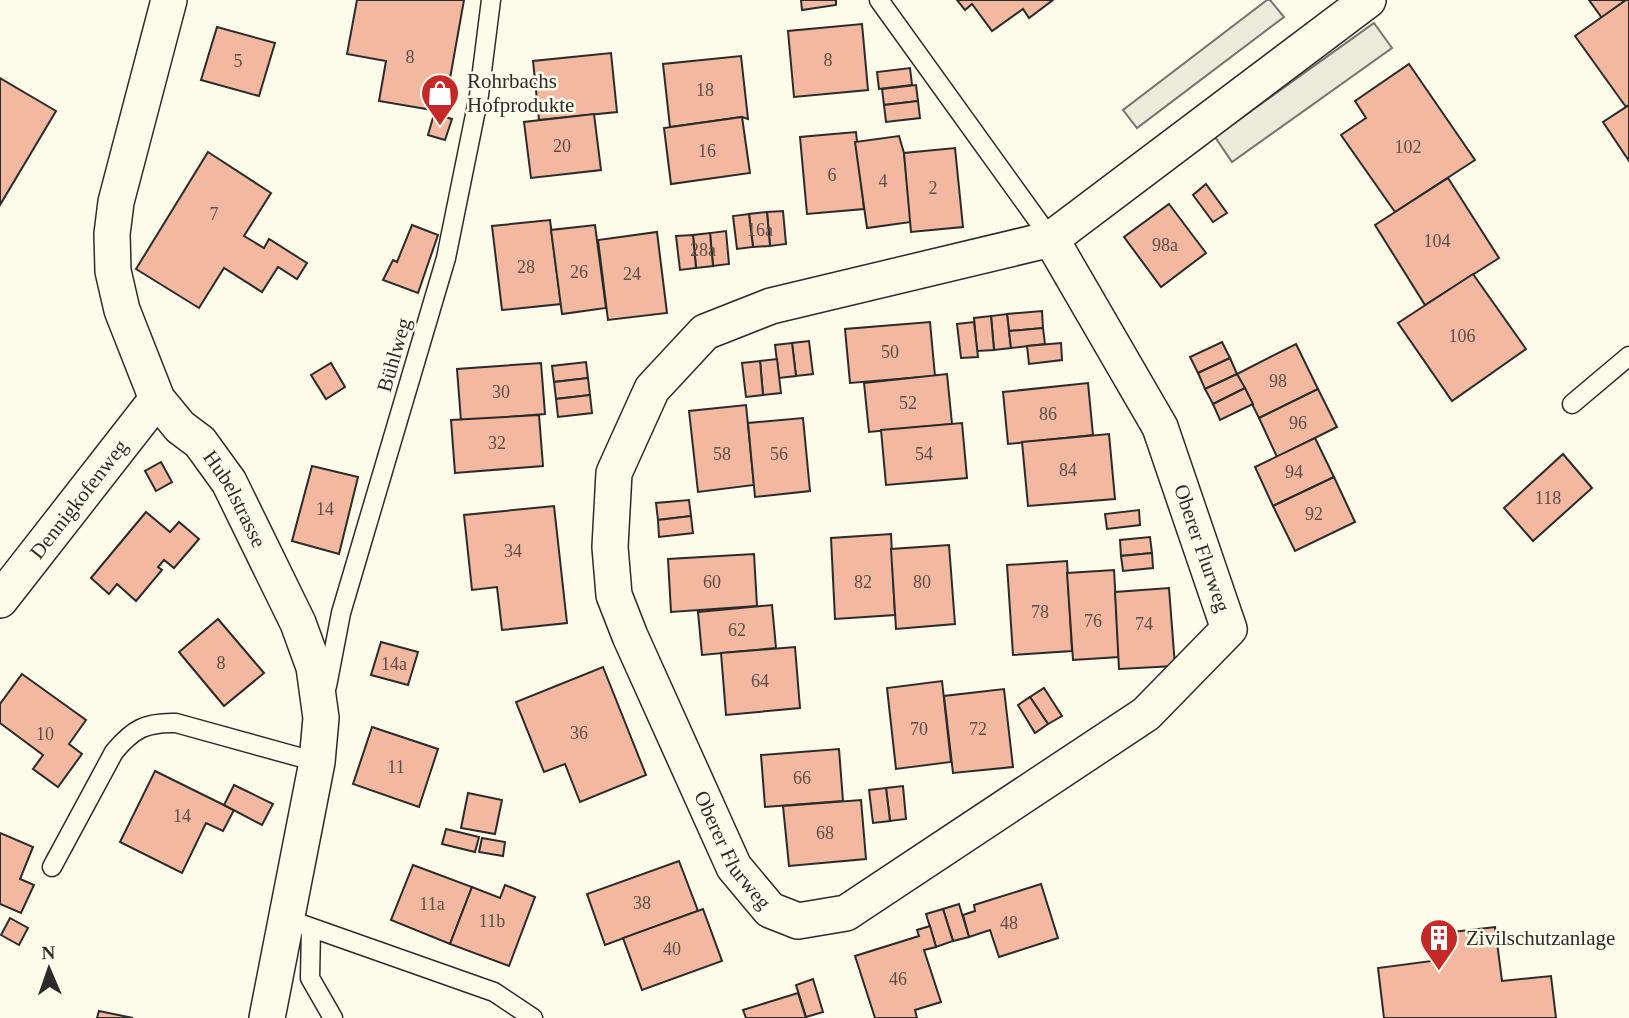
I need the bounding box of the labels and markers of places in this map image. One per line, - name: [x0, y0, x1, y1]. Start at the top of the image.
- place label: Rohrbachs Hofprodukte: [467, 69, 574, 117]
- shop icon: Rohrbachs Hofprodukte: [419, 72, 461, 127]
- building icon: Zivilschutzanlage: [1418, 917, 1460, 972]
- place label: Zivilschutzanlage: [1466, 926, 1615, 950]

